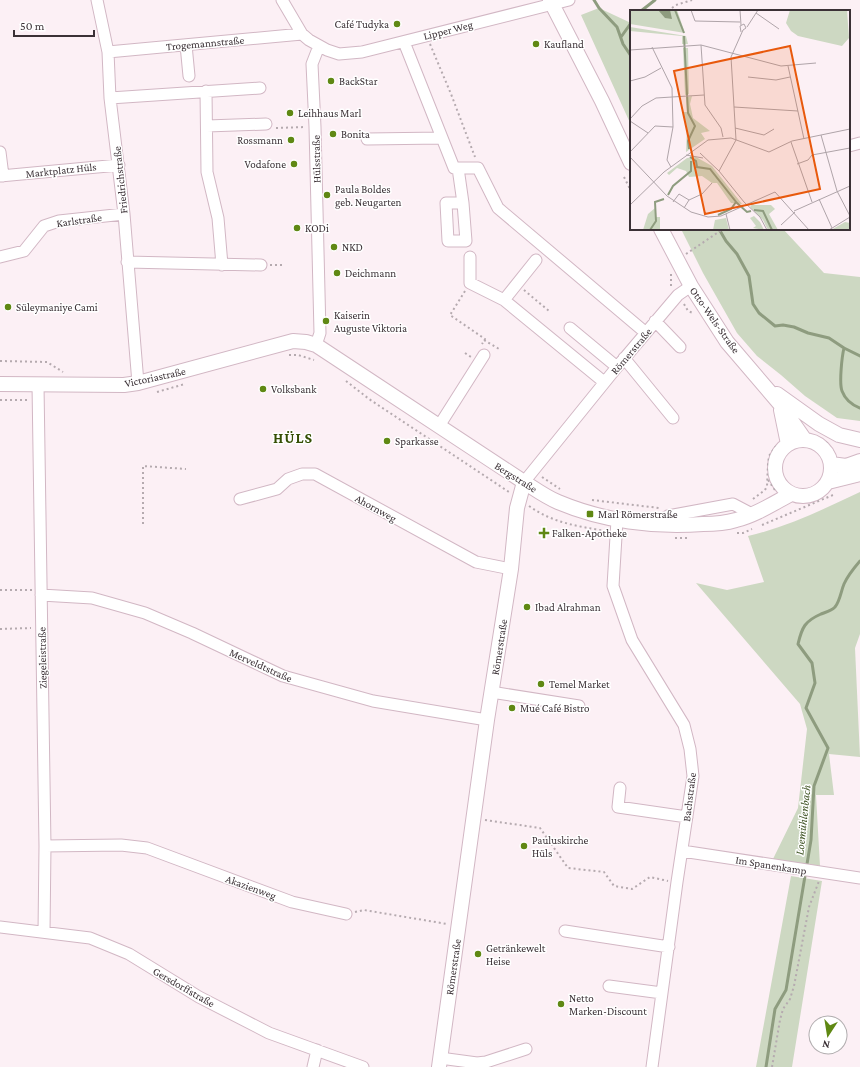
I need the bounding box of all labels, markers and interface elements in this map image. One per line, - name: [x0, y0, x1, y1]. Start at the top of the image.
- inset map: [630, 10, 850, 230]
- scale bar: [14, 12, 94, 38]
- place label: Café Tudyka: [334, 18, 389, 31]
- street label: Lipper Weg: [422, 18, 475, 43]
- text: 50 m: [20, 19, 45, 33]
- marker: Café Tudyka: [392, 19, 402, 29]
- street label: Trogemannstraße: [165, 34, 245, 53]
- place label: Kaufland: [544, 38, 584, 50]
- marker: Kaufland: [531, 39, 541, 49]
- place label: BackStar: [339, 75, 378, 87]
- marker: BackStar: [326, 76, 336, 86]
- place label: Leihhaus Marl: [298, 107, 361, 119]
- marker: Leihhaus Marl: [285, 108, 295, 118]
- place label: Bonita: [341, 128, 370, 140]
- marker: Bonita: [328, 129, 338, 139]
- place label: Rossmann: [237, 134, 283, 146]
- marker: Rossmann: [286, 135, 296, 145]
- street label: Hülsstraße: [310, 135, 322, 183]
- street label: Friedrichstraße: [110, 146, 130, 214]
- place label: Vodafone: [244, 158, 286, 170]
- marker: Vodafone: [289, 159, 299, 169]
- street label: Marktplatz Hüls: [25, 160, 97, 181]
- place label: Paula Boldes geb. Neugarten: [335, 183, 402, 209]
- marker: Paula Boldes geb. Neugarten: [322, 190, 332, 200]
- street label: Karlstraße: [56, 211, 103, 229]
- place label: KODi: [305, 222, 329, 234]
- marker: KODi: [292, 223, 302, 233]
- place label: NKD: [342, 241, 363, 253]
- marker: NKD: [329, 242, 339, 252]
- place label: Deichmann: [345, 267, 396, 279]
- marker: Deichmann: [332, 268, 342, 278]
- street label: Otto-Wels-Straße: [688, 285, 742, 356]
- place label: Süleymaniye Cami: [16, 301, 98, 314]
- marker: Süleymaniye Cami: [3, 302, 13, 312]
- place label: Kaiserin Auguste Viktoria: [334, 309, 407, 335]
- marker: Kaiserin Auguste Viktoria: [321, 316, 331, 326]
- street label: Römerstraße: [608, 325, 654, 377]
- street label: Victoriastraße: [123, 365, 187, 389]
- place label: Volksbank: [271, 383, 317, 395]
- marker: Volksbank: [258, 384, 268, 394]
- district label: HÜLS: [273, 430, 313, 446]
- place label: Sparkasse: [395, 435, 439, 448]
- marker: Sparkasse: [382, 436, 392, 446]
- street label: Bergstraße: [492, 459, 539, 496]
- street label: Ahornweg: [353, 492, 399, 525]
- place label: Marl Römerstraße: [598, 508, 678, 520]
- marker: Marl Römerstraße: [585, 509, 595, 519]
- place label: Falken-Apotheke: [552, 527, 627, 540]
- marker: Falken-Apotheke: [539, 528, 549, 538]
- place label: Ibad Alrahman: [535, 601, 601, 613]
- marker: Ibad Alrahman: [522, 602, 532, 612]
- street label: Römerstraße: [489, 618, 509, 676]
- street label: Ziegeleistraße: [35, 627, 50, 689]
- street label: Merveldtstraße: [228, 646, 294, 684]
- place label: Temel Market: [549, 678, 610, 690]
- marker: Temel Market: [536, 679, 546, 689]
- place label: Mué Café Bistro: [520, 702, 590, 714]
- marker: Mué Café Bistro: [507, 703, 517, 713]
- street label: Bachstraße: [680, 772, 698, 822]
- water label: Loemühlenbach: [792, 784, 814, 856]
- place label: Pauluskirche Hüls: [532, 834, 589, 859]
- marker: Pauluskirche Hüls: [519, 841, 529, 851]
- street label: Im Spanenkamp: [734, 853, 808, 878]
- street label: Akazienweg: [224, 872, 279, 903]
- street label: Römerstraße: [443, 938, 463, 996]
- place label: Getränkewelt Heise: [486, 942, 546, 967]
- marker: Getränkewelt Heise: [473, 949, 483, 959]
- street label: Gersdorffstraße: [151, 964, 217, 1010]
- place label: Netto Marken-Discount: [569, 992, 647, 1017]
- marker: Netto Marken-Discount: [556, 999, 566, 1009]
- north arrow: [808, 1015, 848, 1055]
- text: N: [821, 1038, 831, 1051]

